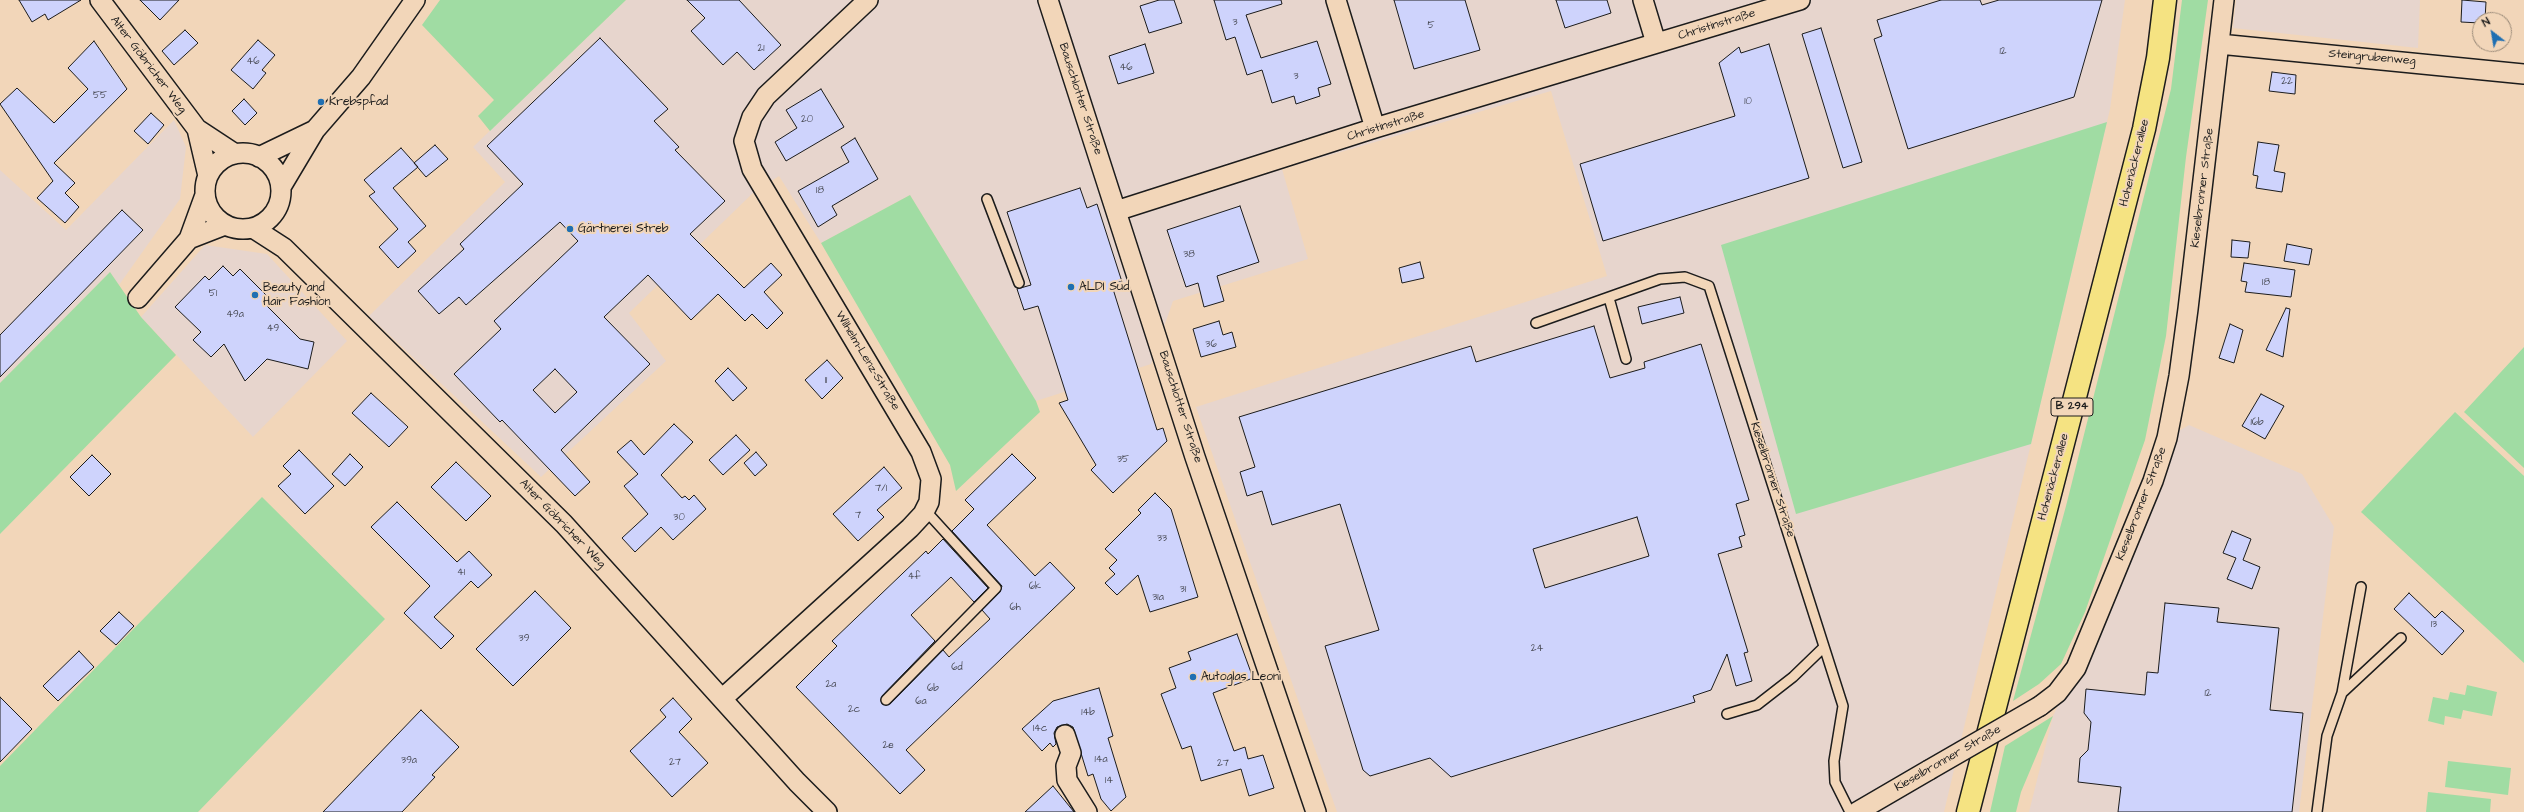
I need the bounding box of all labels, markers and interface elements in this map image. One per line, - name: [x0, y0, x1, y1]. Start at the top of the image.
- street label: Christinstraße: [1677, 6, 1757, 44]
- north arrow: [2472, 12, 2512, 52]
- street label: Alter Göbricher Weg: [107, 14, 189, 116]
- text: N: [2479, 14, 2493, 30]
- house number: 3: [1232, 17, 1238, 29]
- house number: 5: [1427, 20, 1435, 32]
- street label: Bauschlotter Straße: [1055, 41, 1105, 157]
- house number: 21: [757, 43, 765, 55]
- house number: 12: [1999, 46, 2007, 58]
- street label: Steingrubenweg: [2328, 47, 2416, 69]
- house number: 46: [246, 56, 260, 68]
- house number: 46: [1119, 62, 1133, 74]
- house number: 3: [1293, 71, 1299, 83]
- house number: 22: [2281, 76, 2293, 88]
- house number: 55: [93, 90, 107, 102]
- place label: Krebspfad: [329, 95, 388, 109]
- house number: 10: [1744, 96, 1752, 108]
- marker: Krebspfad: [316, 97, 326, 107]
- street label: Christinstraße: [1346, 107, 1426, 145]
- house number: 20: [801, 114, 813, 126]
- street label: Hohenäckerallee: [2117, 118, 2153, 208]
- street label: Kieselbronner Straße: [2189, 127, 2217, 249]
- house number: 18: [816, 185, 824, 197]
- place label: Gärtnerei Streb: [578, 222, 669, 236]
- marker: Gärtnerei Streb: [565, 224, 575, 234]
- house number: 38: [1183, 249, 1195, 261]
- house number: 18: [2262, 277, 2270, 289]
- place label: ALDI Süd: [1079, 280, 1129, 294]
- place label: Beauty and Hair Fashion: [263, 281, 331, 309]
- marker: ALDI Süd: [1066, 282, 1076, 292]
- house number: 51: [209, 288, 217, 300]
- marker: Beauty and Hair Fashion: [250, 290, 260, 300]
- house number: 49a: [226, 309, 244, 321]
- street label: Wilhelm-Lenz-Straße: [832, 309, 902, 413]
- house number: 49: [267, 323, 279, 335]
- house number: 36: [1205, 339, 1217, 351]
- street label: Bauschlotter Straße: [1155, 349, 1205, 465]
- house number: 11: [825, 375, 827, 387]
- road number: B 294: [2051, 398, 2093, 416]
- house number: 16b: [2250, 417, 2264, 429]
- street label: Kieselbronner Straße: [1747, 421, 1797, 539]
- street label: Hohenäckerallee: [2035, 432, 2073, 522]
- street label: Kieselbronner Straße: [2114, 445, 2170, 563]
- house number: 35: [1117, 454, 1129, 466]
- street label: Alter Göbricher Weg: [516, 477, 608, 571]
- house number: 7/1: [875, 483, 887, 495]
- house number: 7: [855, 510, 861, 522]
- house number: 30: [673, 512, 685, 524]
- house number: 33: [1157, 533, 1167, 545]
- house number: 41: [457, 567, 465, 579]
- house number: 4f: [908, 571, 920, 583]
- house number: 6k: [1029, 581, 1041, 593]
- house number: 31: [1180, 584, 1186, 596]
- house number: 31a: [1152, 592, 1164, 604]
- house number: 6h: [1009, 602, 1021, 614]
- house number: 13: [2431, 619, 2437, 631]
- house number: 39: [519, 633, 529, 645]
- house number: 24: [1531, 643, 1543, 655]
- house number: 6d: [951, 662, 963, 674]
- place label: Autoglas Leoni: [1201, 670, 1281, 684]
- marker: Autoglas Leoni: [1188, 672, 1198, 682]
- house number: 2a: [826, 679, 836, 691]
- house number: 6b: [927, 683, 939, 695]
- house number: 12: [2204, 688, 2212, 700]
- house number: 6a: [915, 696, 927, 708]
- house number: 2c: [848, 704, 860, 716]
- house number: 14b: [1081, 707, 1095, 719]
- house number: 14c: [1033, 723, 1047, 735]
- street label: Kieselbronner Straße: [1892, 723, 2004, 795]
- house number: 2e: [882, 740, 894, 752]
- house number: 14a: [1094, 754, 1108, 766]
- house number: 39a: [401, 755, 417, 767]
- house number: 27: [669, 757, 681, 769]
- house number: 27: [1217, 758, 1229, 770]
- house number: 14: [1105, 775, 1113, 787]

